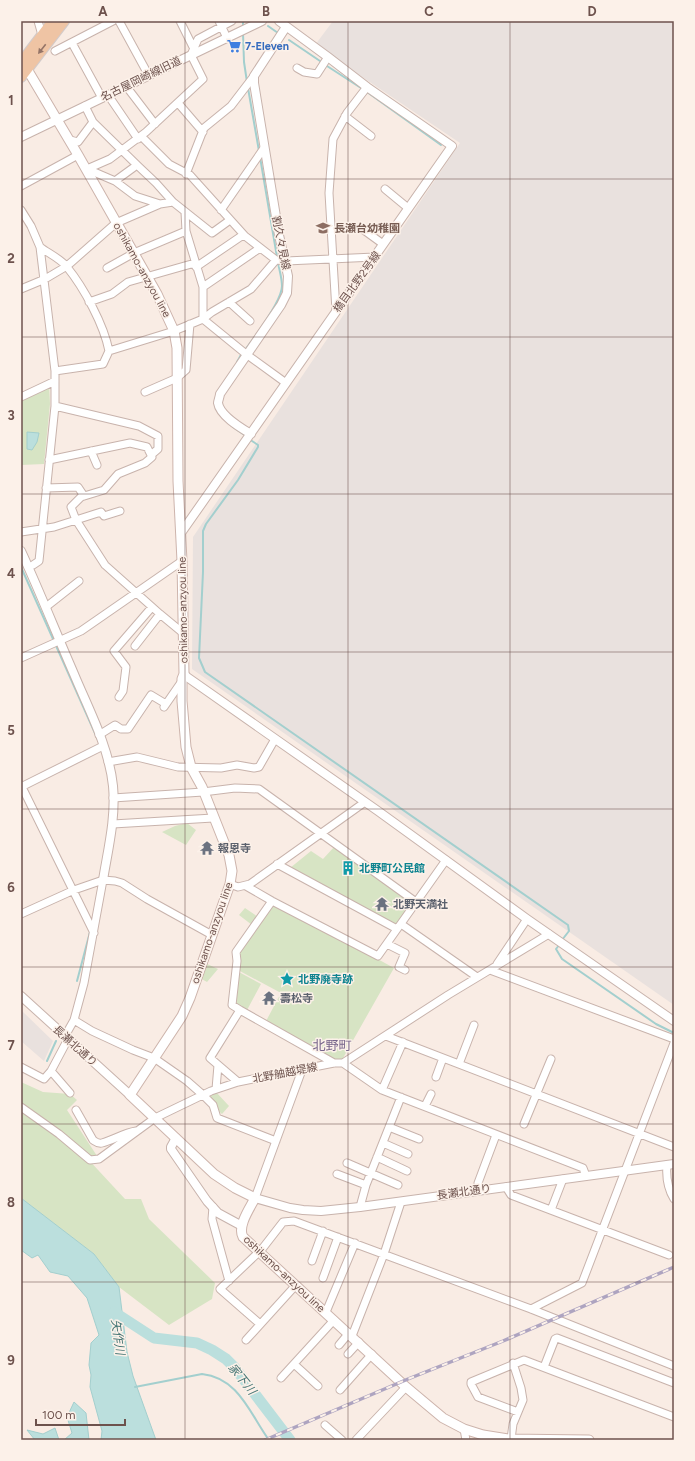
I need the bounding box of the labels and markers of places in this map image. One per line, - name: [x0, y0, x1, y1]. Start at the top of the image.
- supermarket icon: 7-Eleven: [226, 38, 242, 54]
- place label: 7-Eleven: [245, 40, 289, 53]
- school or university icon: 長瀬台幼稚園: [315, 220, 331, 236]
- place label: 長瀬台幼稚園: [334, 222, 400, 235]
- temple icon: 報恩寺: [199, 840, 215, 856]
- place label: 報恩寺: [218, 842, 251, 855]
- building icon: 北野町公民館: [340, 860, 356, 876]
- place label: 北野町公民館: [359, 862, 425, 875]
- temple icon: 北野天満社: [374, 896, 390, 912]
- place label: 北野天満社: [393, 898, 448, 911]
- place icon: 北野廃寺跡: [279, 971, 295, 987]
- place label: 北野廃寺跡: [298, 973, 353, 986]
- temple icon: 壽松寺: [261, 990, 277, 1006]
- place label: 壽松寺: [280, 992, 313, 1005]

